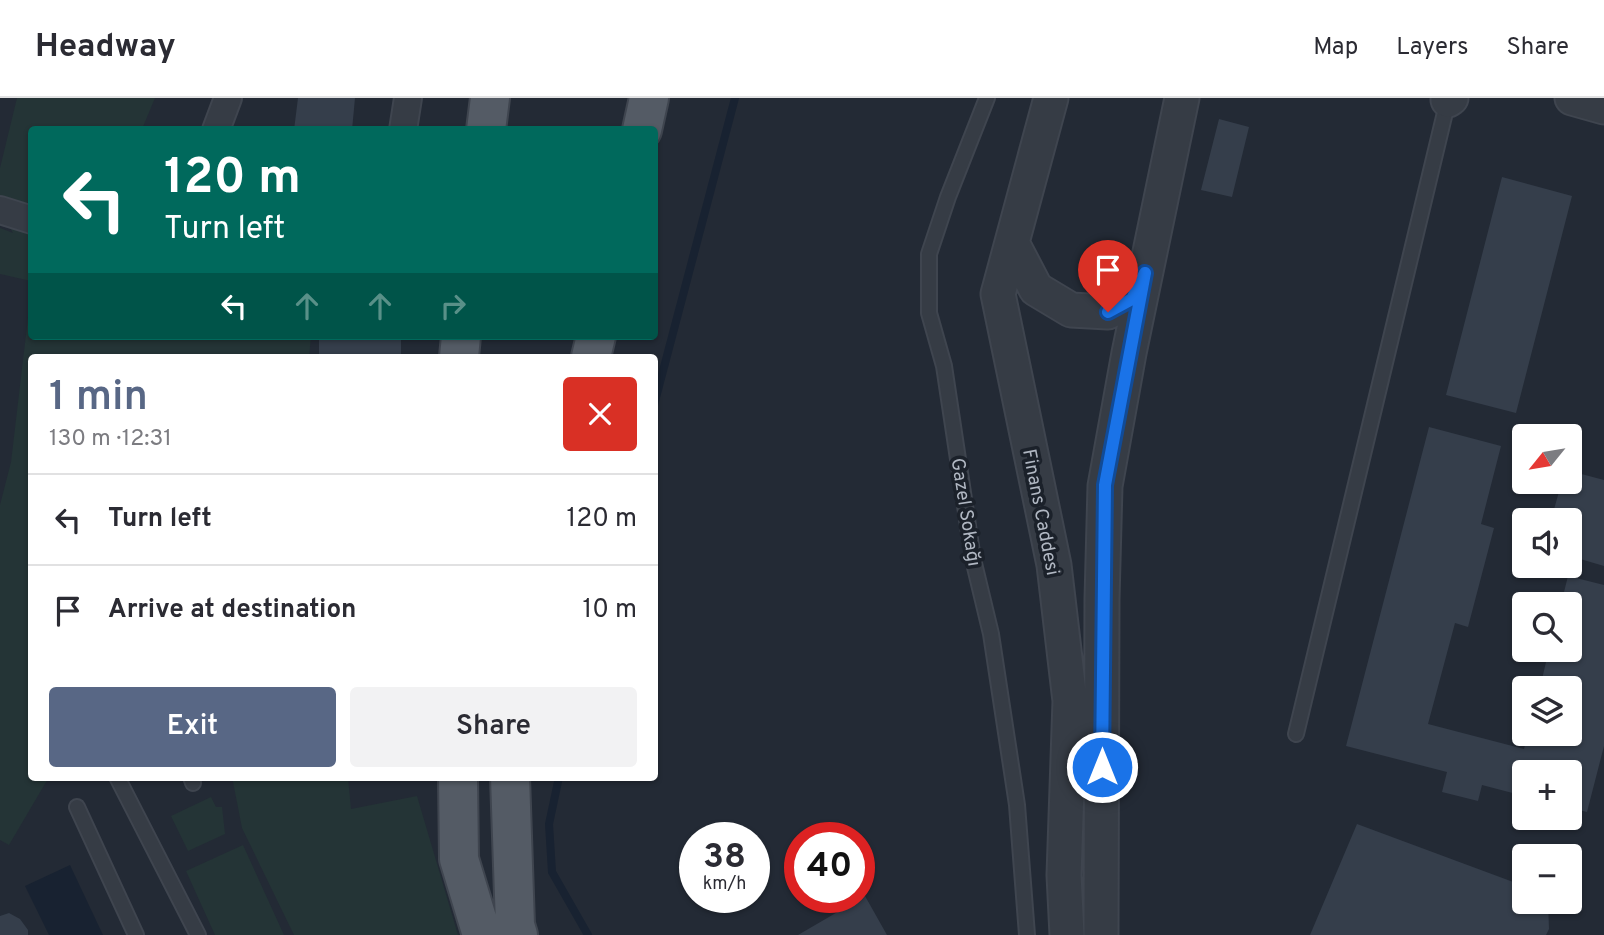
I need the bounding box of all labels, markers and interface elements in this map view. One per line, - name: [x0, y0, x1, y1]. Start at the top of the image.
- text: Headway: [35, 27, 176, 69]
- text: Map: [1313, 33, 1358, 63]
- text: Layers: [1396, 33, 1468, 63]
- text: Share: [1506, 33, 1569, 63]
- text: 120 m: [164, 149, 301, 211]
- icon: left: [49, 154, 140, 245]
- text: Turn left: [164, 210, 285, 250]
- pin: [1078, 240, 1138, 312]
- icon: arrive: [1089, 251, 1127, 289]
- icon: left: [215, 287, 253, 325]
- icon: ahead: [288, 287, 326, 325]
- icon: ahead: [361, 287, 399, 325]
- icon: right: [434, 287, 472, 325]
- text: 1 min: [49, 372, 148, 425]
- button: close: [563, 377, 637, 451]
- north arrow: [1512, 424, 1582, 494]
- map controls: [1512, 424, 1582, 914]
- text: 130 m · 12:31: [49, 425, 172, 454]
- street label: Finans Caddesi: [1016, 447, 1064, 578]
- street label: Gazel Sokağı: [945, 456, 985, 568]
- icon: left: [49, 501, 87, 539]
- text: Turn left: [108, 503, 212, 536]
- text: 120 m: [567, 503, 637, 536]
- button: sound: [1512, 508, 1582, 578]
- icon: arrive: [49, 592, 87, 630]
- button: search: [1512, 592, 1582, 662]
- text: Arrive at destination: [108, 594, 356, 627]
- text: 10 m: [582, 594, 637, 627]
- button: layers: [1512, 676, 1582, 746]
- button: Exit: [49, 687, 336, 767]
- button: Share: [350, 687, 637, 767]
- position arrow: [1065, 730, 1139, 804]
- button: +: [1512, 760, 1582, 830]
- speed limit sign: 40: [784, 822, 875, 913]
- text: 38: [703, 836, 746, 880]
- button: −: [1512, 844, 1582, 914]
- text: km/h: [703, 873, 746, 896]

